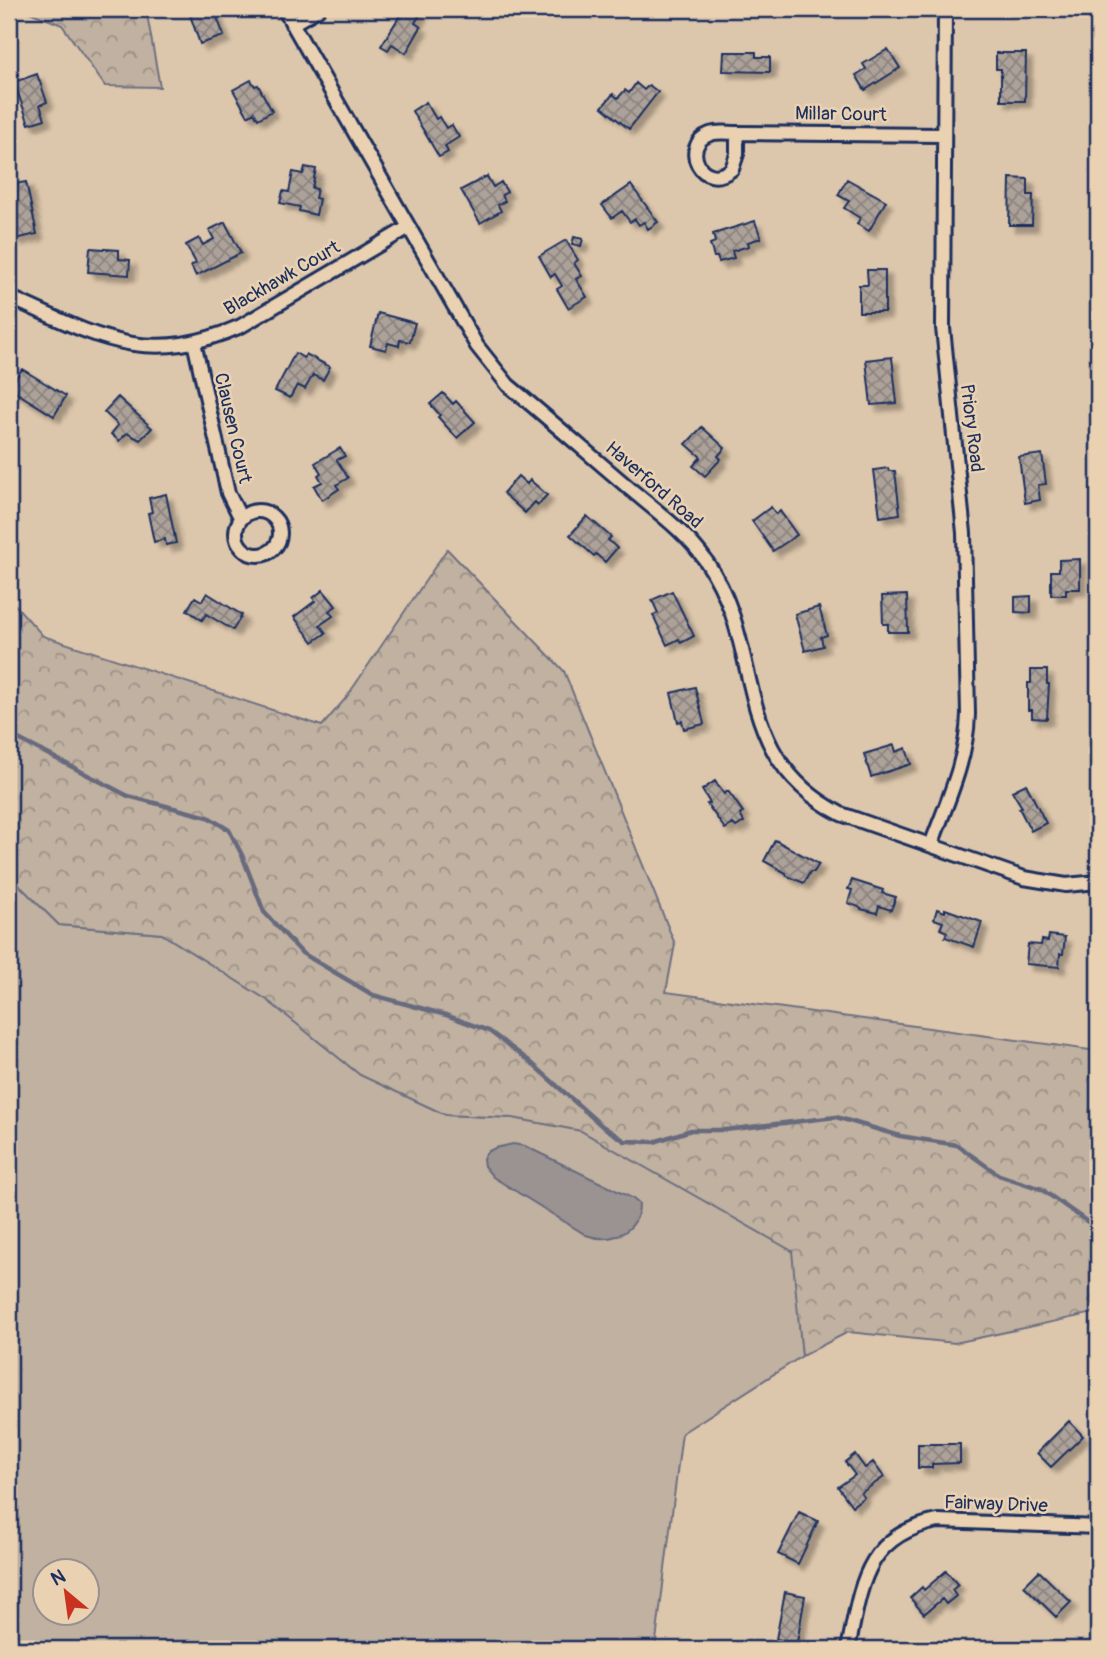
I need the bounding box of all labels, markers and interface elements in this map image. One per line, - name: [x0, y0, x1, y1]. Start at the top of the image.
- street label: Millar Court: [795, 101, 887, 127]
- street label: Blackhawk Court: [220, 235, 345, 321]
- street label: Clausen Court: [209, 370, 257, 486]
- street label: Priory Road: [955, 382, 989, 474]
- street label: Haverford Road: [600, 436, 708, 534]
- street label: Fairway Drive: [944, 1490, 1049, 1518]
- north arrow: [32, 1556, 102, 1626]
- text: N: [47, 1564, 70, 1592]

